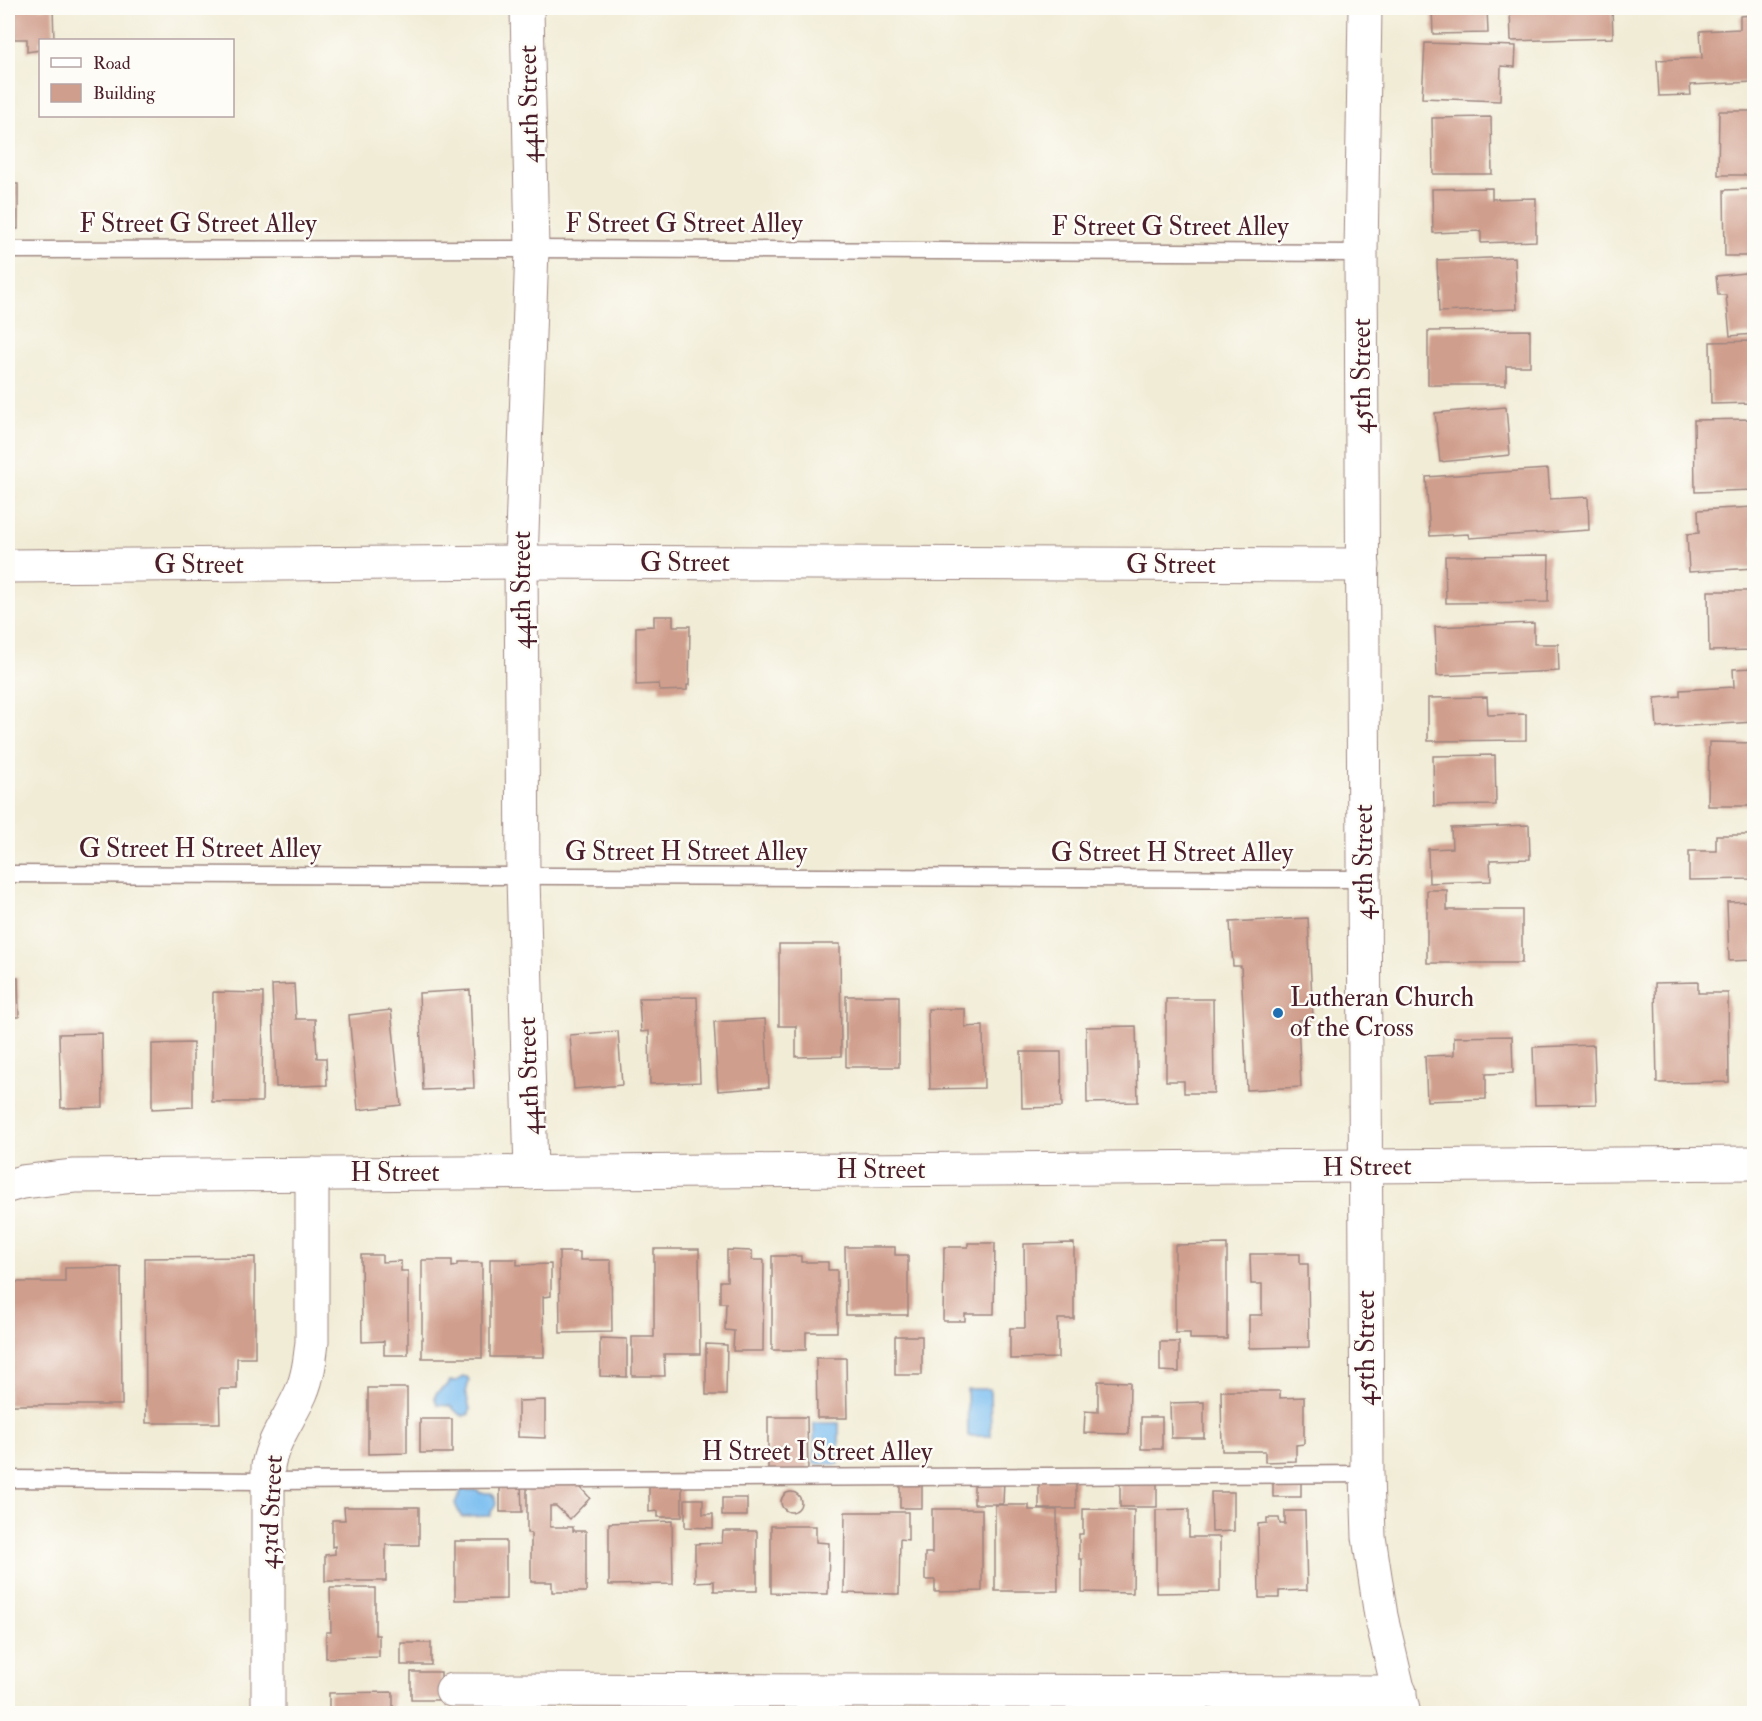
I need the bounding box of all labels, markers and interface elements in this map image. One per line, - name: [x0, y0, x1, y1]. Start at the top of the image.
- legend: [39, 39, 234, 117]
- street label: 44th Street: [512, 45, 546, 163]
- text: Road: [93, 52, 131, 75]
- text: Building: [93, 82, 156, 105]
- street label: F Street G Street Alley: [79, 208, 317, 240]
- street label: F Street G Street Alley: [565, 208, 803, 240]
- street label: F Street G Street Alley: [1051, 211, 1289, 243]
- street label: 45th Street: [1346, 318, 1378, 434]
- street label: 44th Street: [506, 531, 538, 649]
- street label: G Street: [640, 547, 730, 579]
- street label: G Street: [154, 549, 244, 581]
- street label: G Street: [1126, 549, 1216, 581]
- street label: 45th Street: [1348, 804, 1380, 920]
- street label: G Street H Street Alley: [79, 833, 322, 865]
- street label: G Street H Street Alley: [565, 836, 808, 868]
- street label: G Street H Street Alley: [1051, 837, 1294, 869]
- place label: Lutheran Church of the Cross: [1290, 982, 1474, 1044]
- marker: Lutheran Church of the Cross: [1271, 1006, 1285, 1020]
- street label: 44th Street: [511, 1016, 547, 1136]
- street label: H Street: [1322, 1150, 1412, 1184]
- street label: H Street: [836, 1154, 926, 1186]
- street label: H Street: [350, 1157, 440, 1189]
- street label: 45th Street: [1350, 1290, 1382, 1406]
- street label: H Street I Street Alley: [701, 1436, 933, 1468]
- street label: 43rd Street: [252, 1454, 290, 1570]

